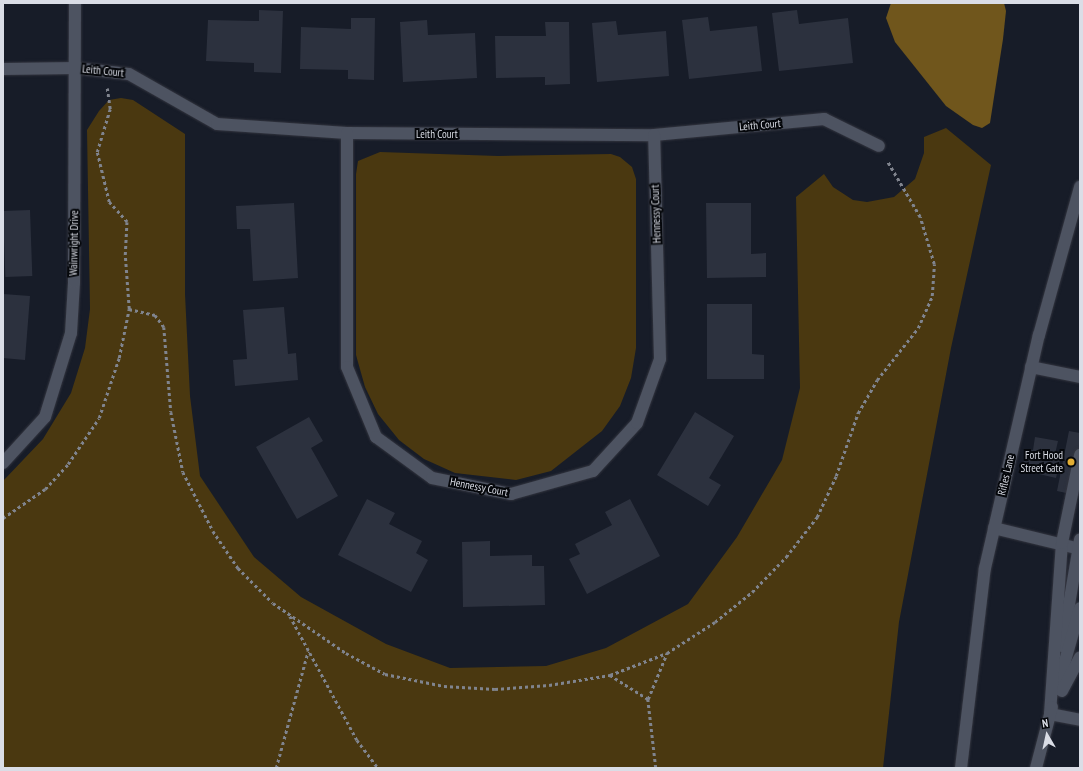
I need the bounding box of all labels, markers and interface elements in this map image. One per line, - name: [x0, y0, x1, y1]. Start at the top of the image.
- street label: Leith Court: [82, 62, 124, 80]
- street label: Leith Court: [739, 117, 781, 133]
- street label: Leith Court: [416, 127, 458, 141]
- street label: Hennessy Court: [648, 184, 664, 244]
- street label: Wainwright Drive: [67, 210, 81, 276]
- place label: Fort Hood Street Gate: [1021, 449, 1063, 475]
- street label: Rifles Lane: [995, 453, 1017, 497]
- marker: Fort Hood Street Gate: [1066, 457, 1076, 467]
- street label: Hennessy Court: [449, 475, 509, 499]
- north arrow: [1027, 715, 1067, 755]
- text: N: [1041, 716, 1049, 731]

